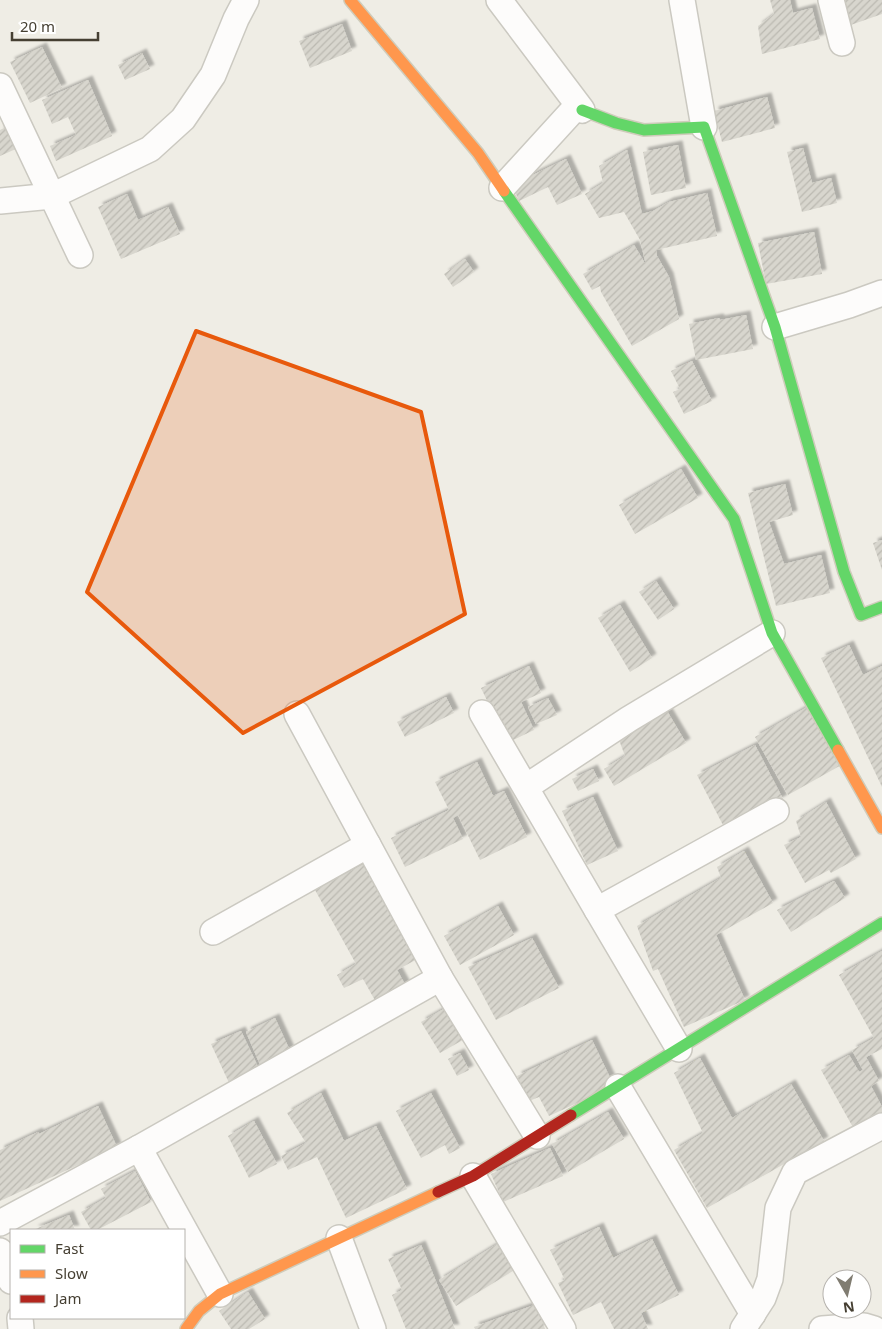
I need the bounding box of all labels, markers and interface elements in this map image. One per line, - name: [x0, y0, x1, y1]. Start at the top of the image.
- scale bar: [12, 10, 99, 42]
- text: 20 m: [20, 16, 55, 36]
- legend: [10, 1229, 185, 1319]
- text: Fast: [55, 1238, 84, 1258]
- text: Slow: [55, 1263, 88, 1283]
- north arrow: [822, 1269, 872, 1319]
- text: Jam: [53, 1288, 82, 1308]
- text: N: [842, 1297, 856, 1318]

